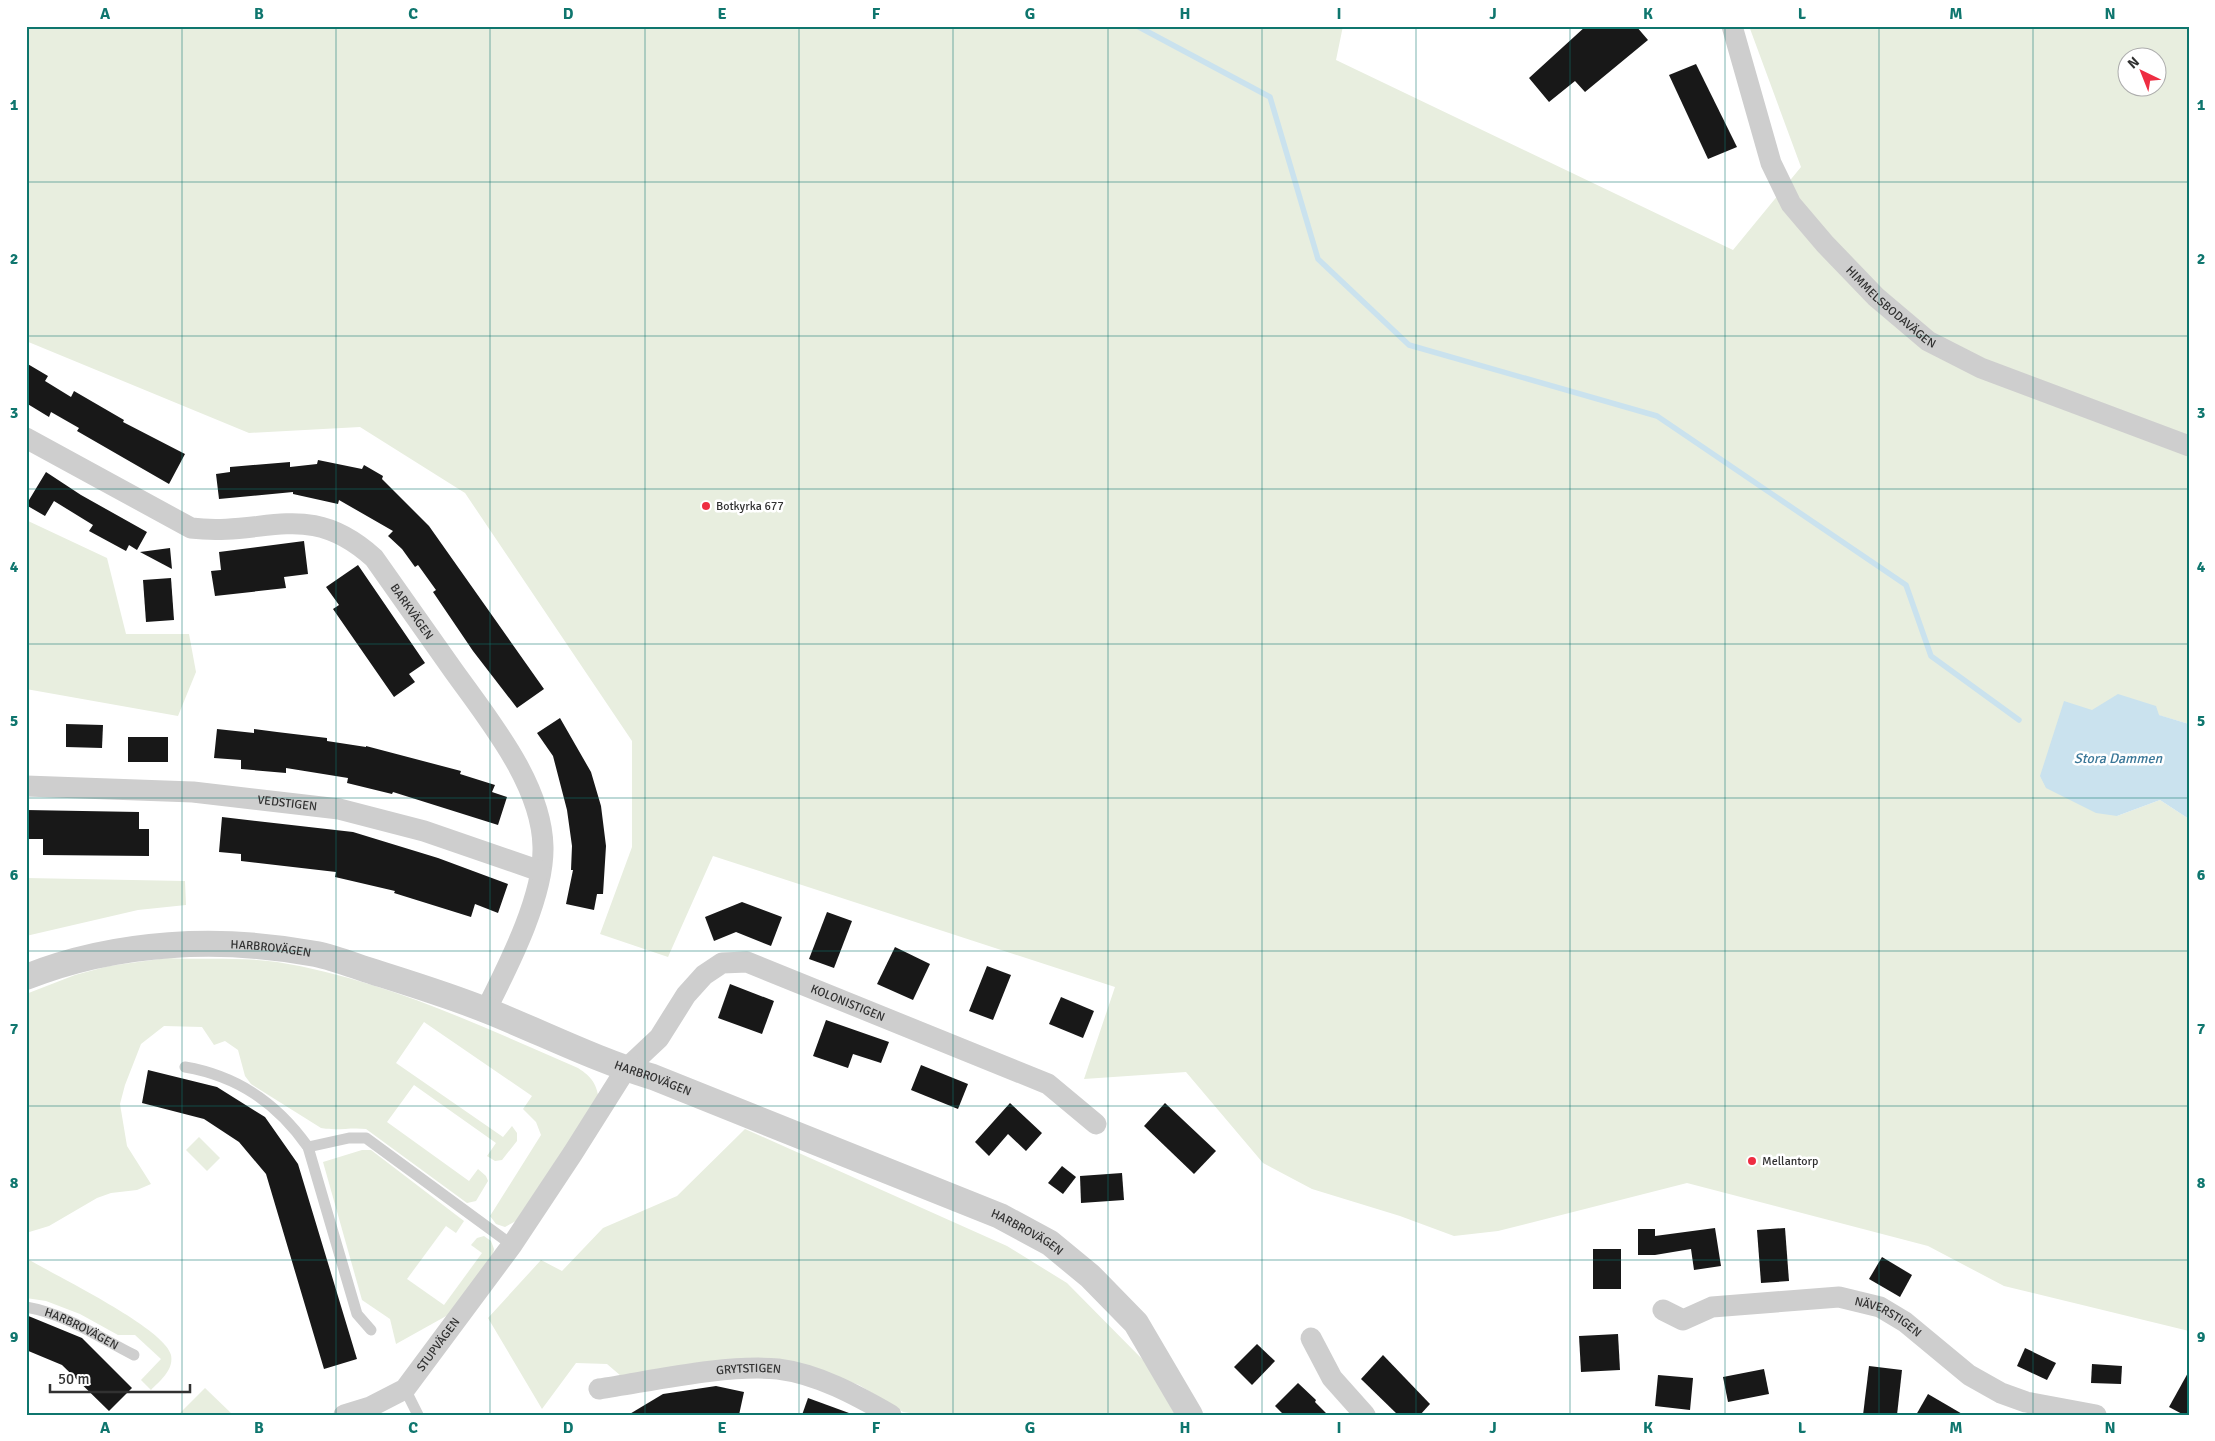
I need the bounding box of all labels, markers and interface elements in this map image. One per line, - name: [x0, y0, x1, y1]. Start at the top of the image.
- text: A: [100, 4, 111, 24]
- text: B: [254, 4, 264, 24]
- text: C: [408, 4, 418, 24]
- text: D: [563, 4, 574, 24]
- text: E: [717, 4, 727, 24]
- text: F: [872, 4, 881, 24]
- text: G: [1025, 4, 1035, 24]
- text: H: [1180, 4, 1190, 24]
- text: I: [1336, 4, 1342, 24]
- text: J: [1489, 4, 1497, 24]
- text: K: [1643, 4, 1653, 24]
- text: L: [1798, 4, 1807, 24]
- text: M: [1949, 4, 1963, 24]
- text: N: [2104, 4, 2116, 24]
- north arrow: [2118, 48, 2168, 98]
- text: N: [2124, 53, 2143, 72]
- text: 1: [10, 95, 19, 115]
- text: 1: [2197, 95, 2206, 115]
- text: 2: [10, 249, 18, 269]
- text: 2: [2197, 249, 2205, 269]
- street label: HIMMELSBODAVÄGEN: [1842, 263, 1938, 352]
- text: 3: [10, 403, 18, 423]
- text: 3: [2197, 403, 2205, 423]
- place label: Botkyrka 677: [716, 499, 784, 514]
- marker: Botkyrka 677: [700, 500, 712, 512]
- text: 4: [10, 557, 19, 577]
- text: 4: [2197, 557, 2206, 577]
- street label: BARKVÄGEN: [387, 581, 436, 643]
- text: 5: [10, 711, 18, 731]
- text: 5: [2197, 711, 2205, 731]
- water label: Stora Dammen: [2074, 750, 2162, 767]
- street label: VEDSTIGEN: [257, 793, 318, 814]
- text: 6: [10, 865, 19, 885]
- text: 6: [2197, 865, 2206, 885]
- street label: HARBROVÄGEN: [230, 937, 312, 961]
- street label: KOLONISTIGEN: [808, 982, 887, 1025]
- text: 7: [10, 1019, 19, 1039]
- text: 7: [2197, 1019, 2206, 1039]
- street label: HARBROVÄGEN: [612, 1058, 693, 1100]
- place label: Mellantorp: [1762, 1154, 1818, 1169]
- marker: Mellantorp: [1746, 1155, 1758, 1167]
- text: 8: [10, 1173, 19, 1193]
- text: 8: [2197, 1173, 2206, 1193]
- street label: HARBROVÄGEN: [989, 1206, 1066, 1259]
- street label: NÄVERSTIGEN: [1853, 1294, 1924, 1340]
- street label: HARBROVÄGEN: [42, 1305, 121, 1353]
- street label: STUPVÄGEN: [414, 1315, 463, 1375]
- text: 9: [10, 1327, 19, 1347]
- text: 9: [2197, 1327, 2206, 1347]
- scale bar: [50, 1361, 190, 1393]
- street label: GRYTSTIGEN: [715, 1361, 782, 1379]
- text: 50 m: [58, 1370, 89, 1388]
- text: A: [100, 1418, 111, 1438]
- text: B: [254, 1418, 264, 1438]
- text: C: [408, 1418, 418, 1438]
- text: D: [563, 1418, 574, 1438]
- text: E: [717, 1418, 727, 1438]
- text: F: [872, 1418, 881, 1438]
- text: G: [1025, 1418, 1035, 1438]
- text: H: [1180, 1418, 1190, 1438]
- text: I: [1336, 1418, 1342, 1438]
- text: J: [1489, 1418, 1497, 1438]
- text: K: [1643, 1418, 1653, 1438]
- text: L: [1798, 1418, 1807, 1438]
- text: M: [1949, 1418, 1963, 1438]
- text: N: [2104, 1418, 2116, 1438]

